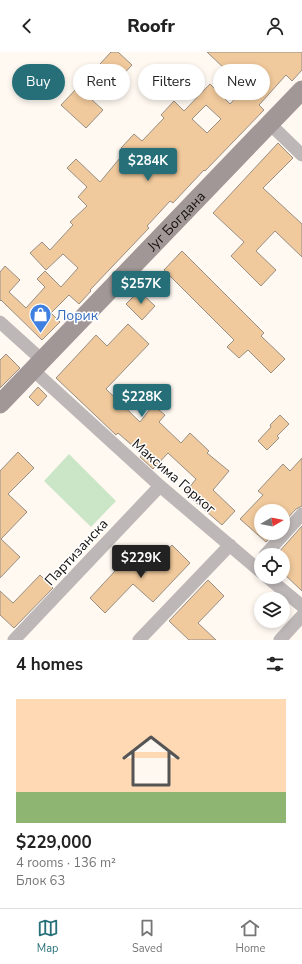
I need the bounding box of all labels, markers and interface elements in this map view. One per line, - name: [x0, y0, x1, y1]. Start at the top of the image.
- text: Roofr: [127, 14, 175, 38]
- icon: back: [16, 15, 38, 37]
- icon: person: [264, 15, 286, 37]
- chip: Buy: [12, 64, 65, 100]
- chip: Rent: [73, 64, 130, 100]
- chip: Filters: [138, 64, 205, 100]
- chip: New: [213, 64, 270, 100]
- pin: $284K: [120, 148, 176, 182]
- text: $284K: [128, 152, 168, 170]
- street label: Југ Богдана: [142, 187, 210, 256]
- pin: $257K: [113, 271, 169, 305]
- text: $257K: [121, 275, 161, 293]
- shop icon: Лорик: [28, 302, 54, 335]
- place label: Лорик: [56, 306, 99, 325]
- pin: $228K: [114, 384, 170, 418]
- text: $228K: [122, 388, 162, 406]
- street label: Максима Горког: [128, 435, 220, 518]
- north arrow: [254, 504, 290, 540]
- map controls: [254, 504, 290, 628]
- street label: Партизанска: [40, 515, 112, 590]
- pin: $229K: [113, 545, 169, 579]
- button: locate: [254, 548, 290, 584]
- text: $229K: [121, 549, 161, 567]
- button: layers: [254, 592, 290, 628]
- text: 4 homes: [16, 653, 83, 676]
- icon: filters: [264, 653, 286, 675]
- icon: home: [115, 725, 187, 797]
- text: $229,000: [16, 831, 92, 854]
- text: 4 rooms · 136 m²: [16, 854, 116, 872]
- text: Блок 63: [16, 872, 65, 890]
- tab: Map: [37, 917, 59, 956]
- tab: Saved: [132, 917, 162, 956]
- tab: Home: [236, 917, 265, 956]

